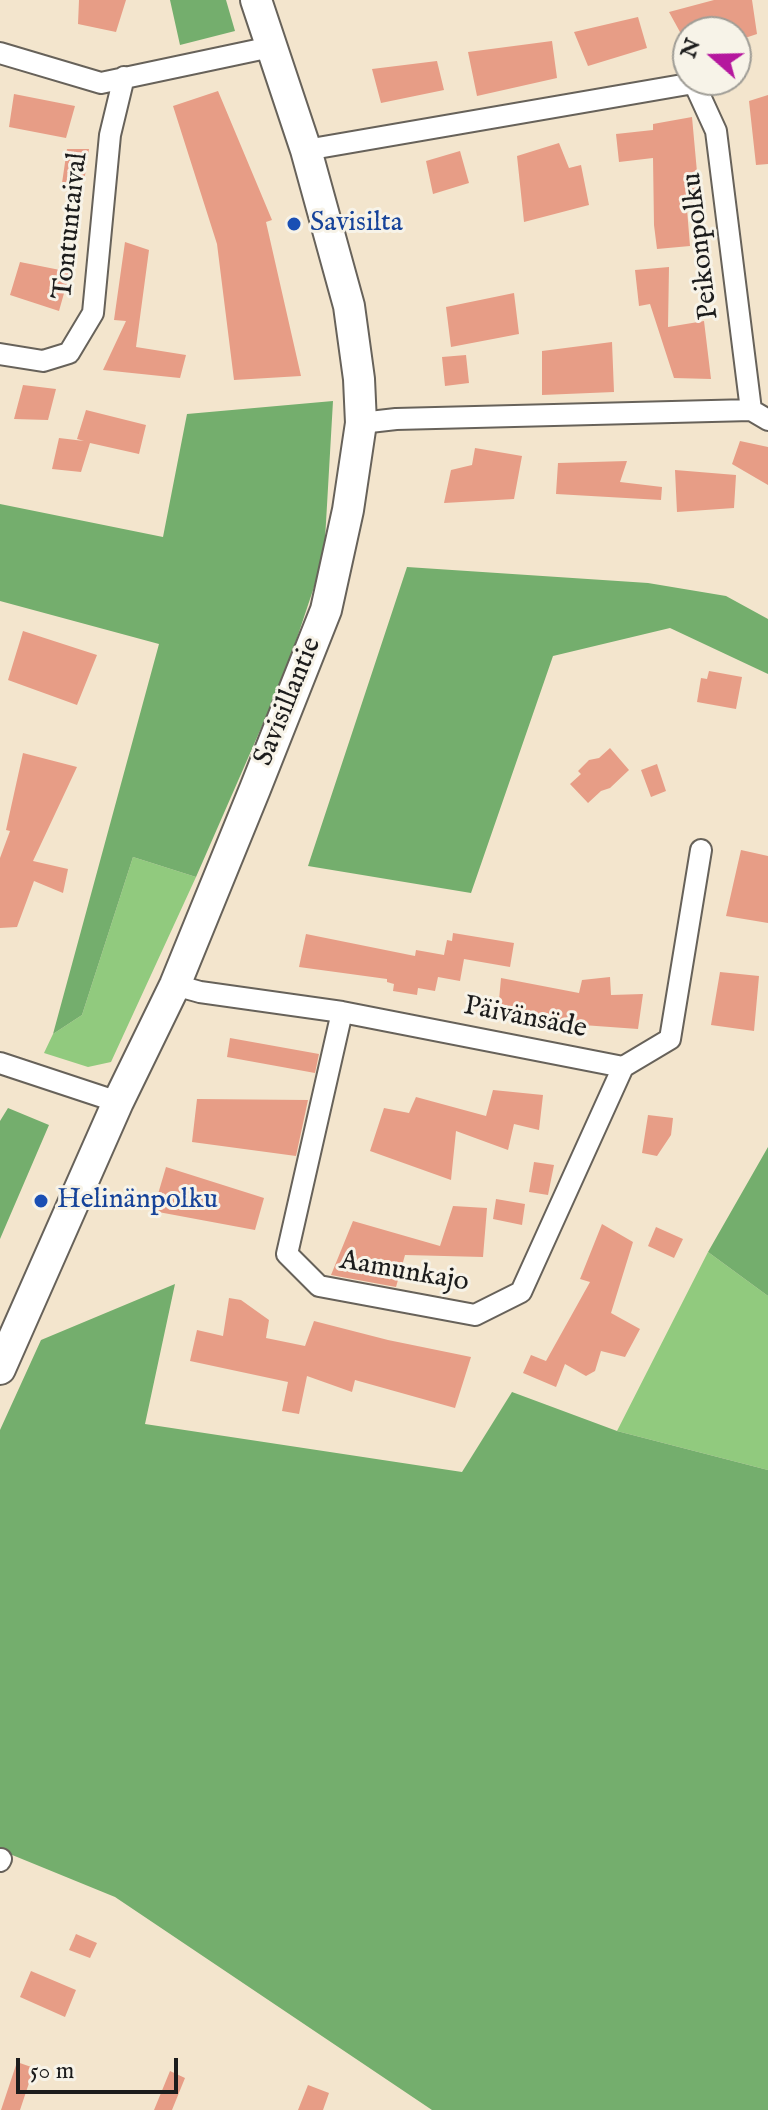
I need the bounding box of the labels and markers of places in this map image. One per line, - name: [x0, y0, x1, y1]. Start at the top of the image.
- place label: Savisilta: [310, 207, 403, 241]
- marker: Savisilta: [285, 215, 303, 233]
- place label: Helinänpolku: [57, 1184, 218, 1218]
- marker: Helinänpolku: [32, 1192, 50, 1210]

